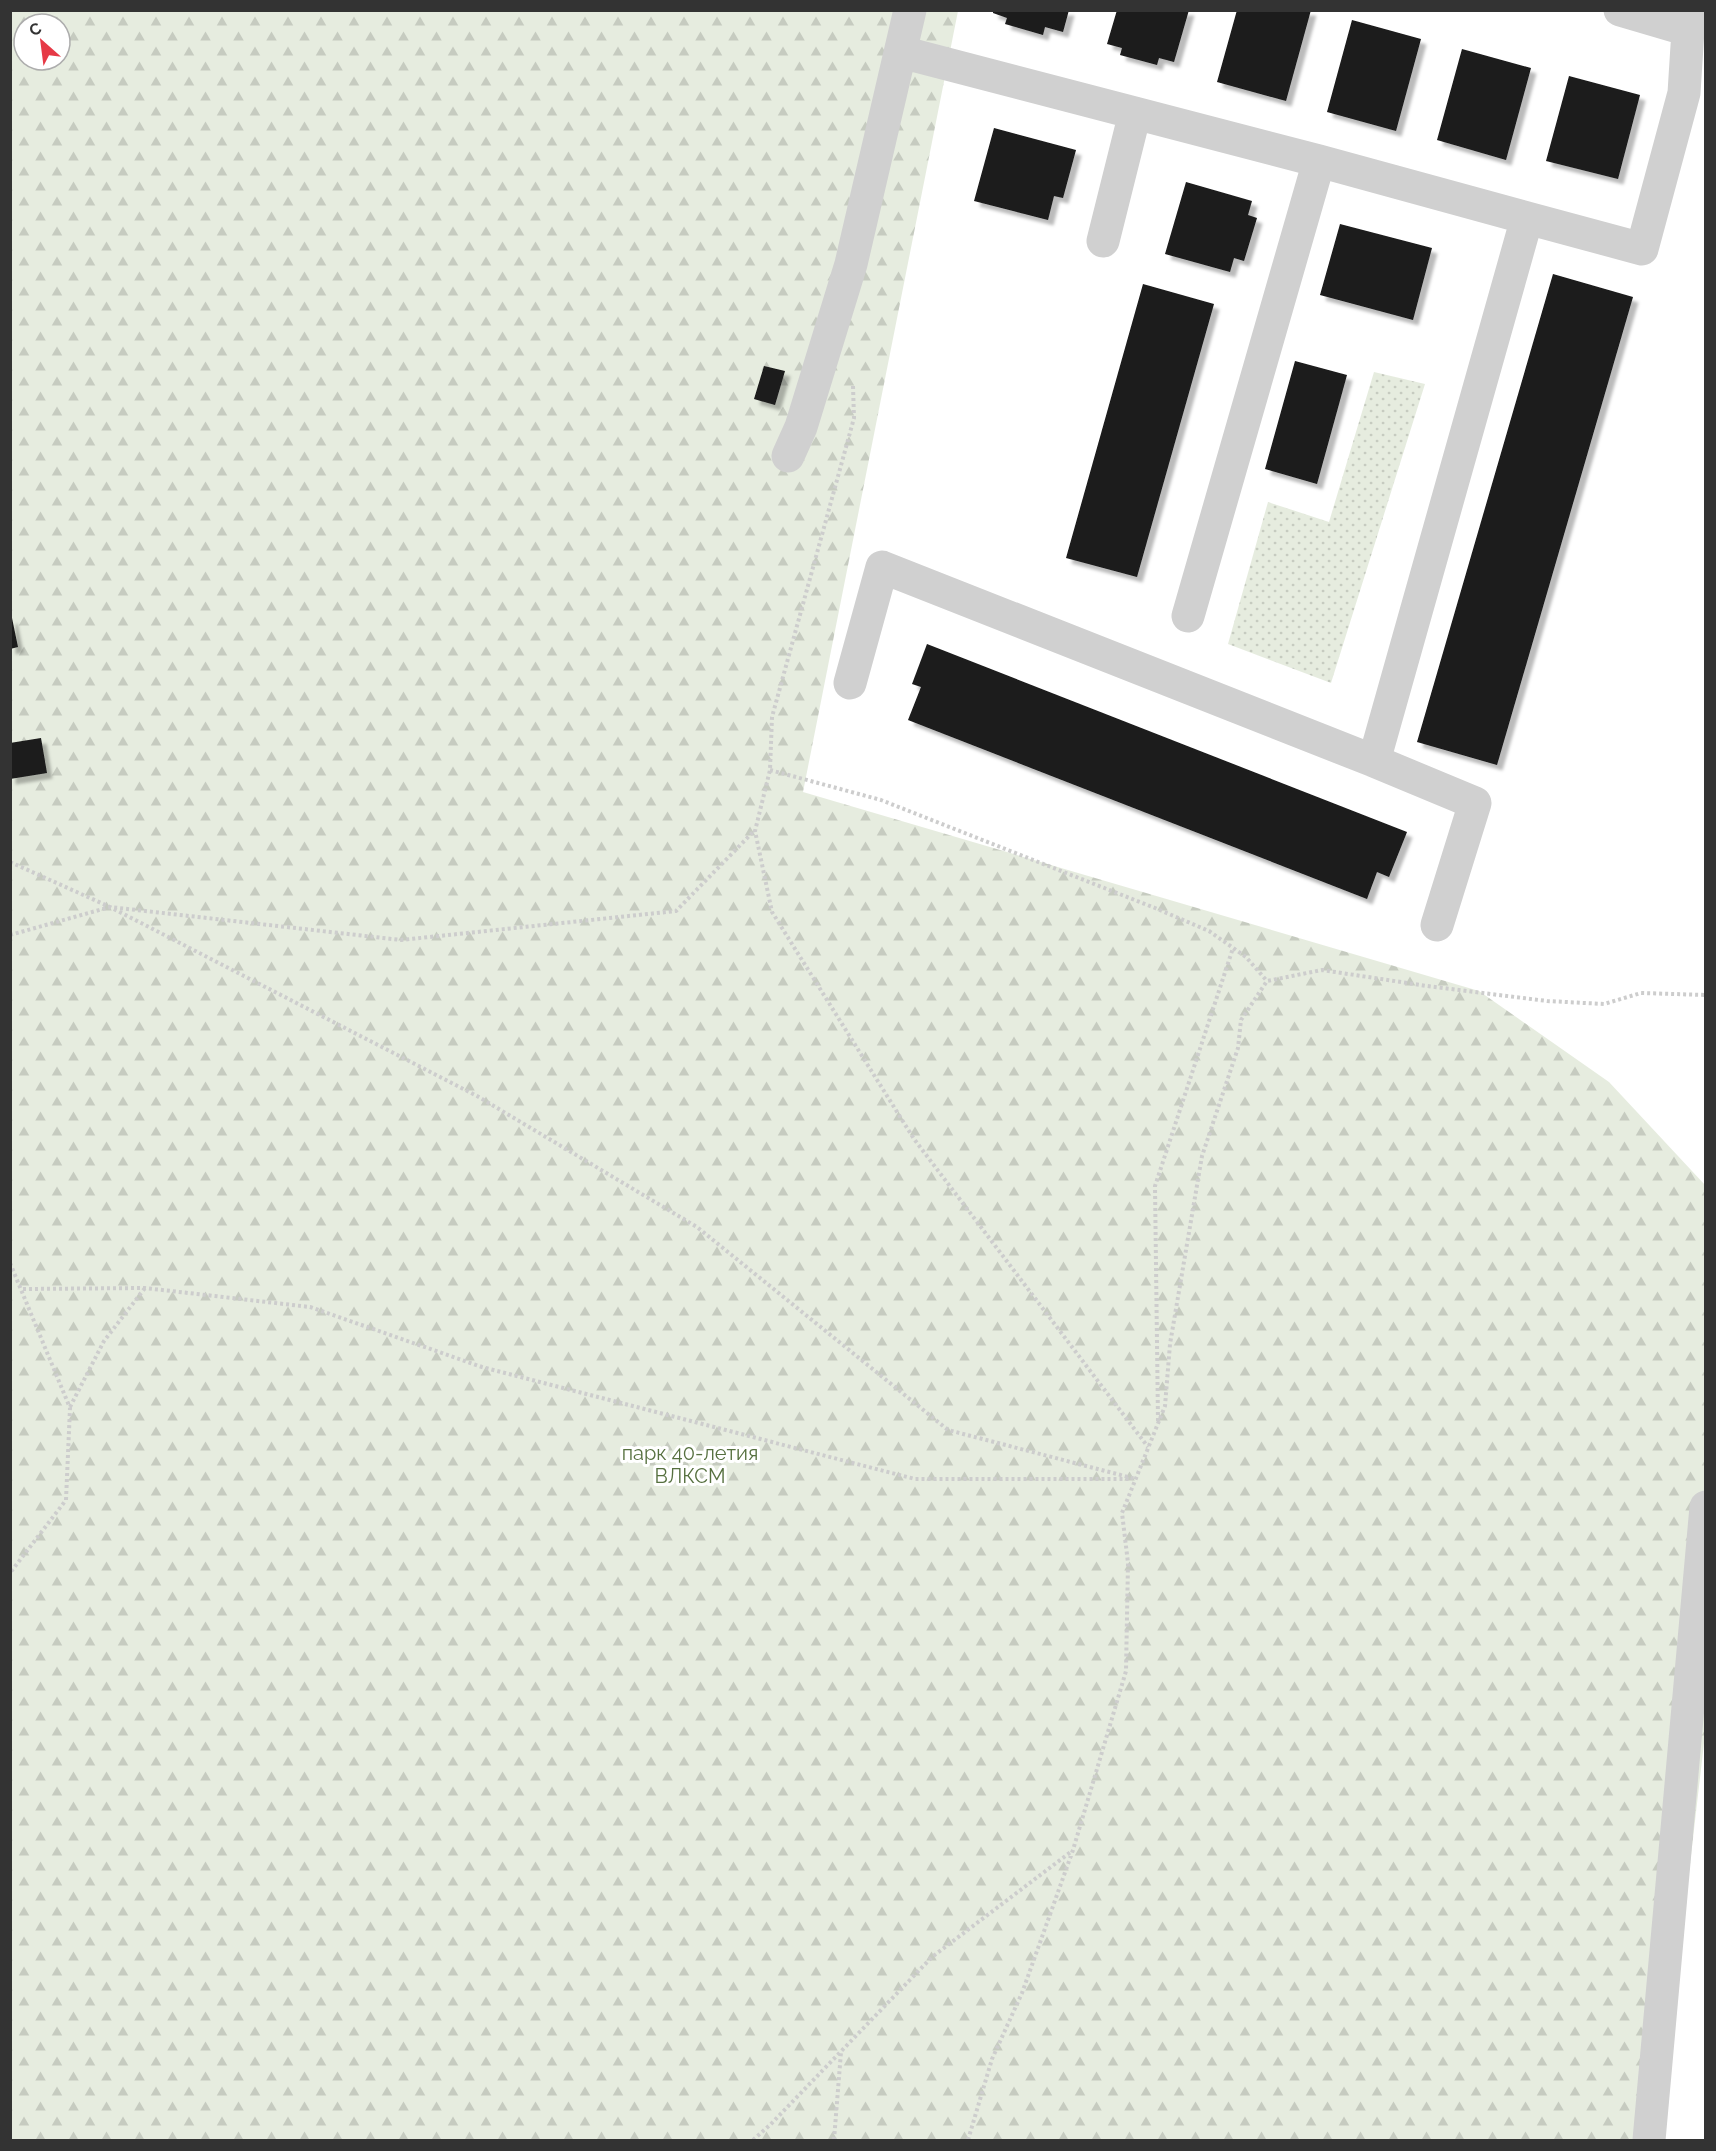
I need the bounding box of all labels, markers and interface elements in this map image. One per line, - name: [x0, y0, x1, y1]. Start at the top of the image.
- north arrow: [12, 12, 72, 72]
- text: С: [26, 18, 45, 40]
- park label: парк 40-летия ВЛКСМ: [622, 1441, 758, 1488]

